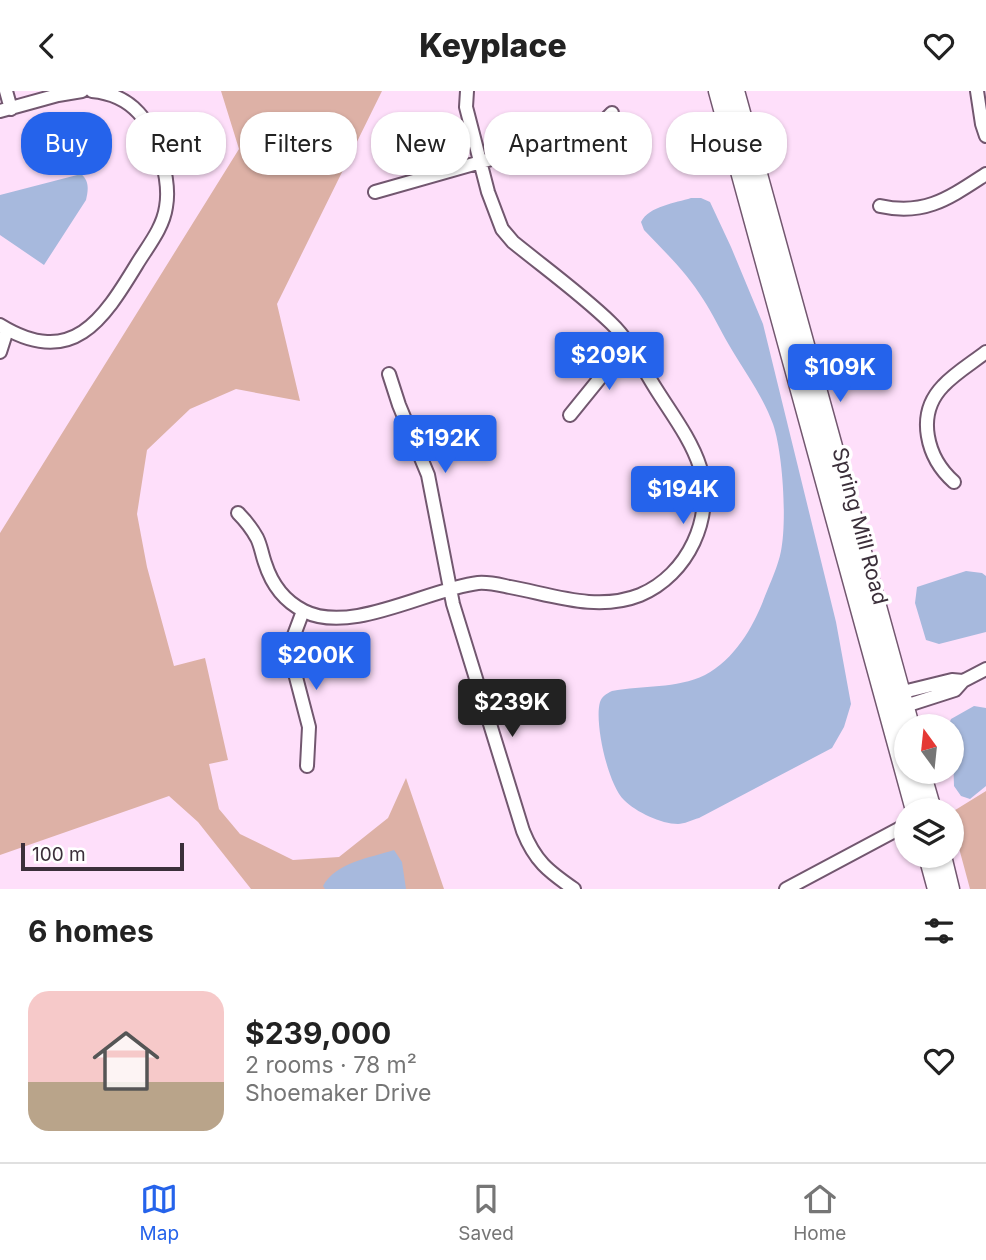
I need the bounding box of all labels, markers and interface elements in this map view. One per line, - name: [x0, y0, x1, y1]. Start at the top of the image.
- text: Keyplace: [419, 26, 567, 65]
- icon: back: [28, 27, 66, 65]
- icon: heart: [920, 27, 958, 65]
- chip: Buy: [21, 112, 112, 175]
- chip: Rent: [126, 112, 226, 175]
- chip: Filters: [240, 112, 357, 175]
- chip: New: [371, 112, 470, 175]
- chip: Apartment: [484, 112, 652, 175]
- chip: House: [666, 112, 787, 175]
- pin: $209K: [560, 333, 658, 392]
- text: $209K: [571, 341, 647, 369]
- pin: $109K: [791, 345, 889, 404]
- text: $109K: [804, 353, 876, 381]
- pin: $192K: [396, 415, 494, 475]
- text: $192K: [410, 424, 480, 452]
- street label: Spring Mill Road: [827, 445, 893, 607]
- pin: $194K: [634, 467, 732, 526]
- text: $194K: [647, 475, 719, 503]
- pin: $200K: [267, 633, 365, 692]
- text: $200K: [277, 641, 355, 669]
- pin: $239K: [463, 679, 561, 739]
- text: $239K: [474, 688, 550, 716]
- north arrow: [894, 714, 964, 784]
- map controls: [894, 714, 964, 868]
- button: layers: [894, 798, 964, 868]
- scale bar: [21, 840, 184, 872]
- text: 100 m: [32, 843, 86, 866]
- icon: filters: [920, 912, 958, 950]
- text: 6 homes: [28, 913, 154, 949]
- text: $239,000: [245, 1015, 391, 1051]
- icon: home: [84, 1019, 168, 1103]
- icon: heart: [920, 1042, 958, 1080]
- text: 2 rooms · 78 m²: [245, 1051, 417, 1079]
- text: Shoemaker Drive: [245, 1079, 431, 1107]
- tab: Map: [140, 1180, 179, 1245]
- tab: Saved: [458, 1180, 514, 1245]
- tab: Home: [793, 1180, 846, 1245]

